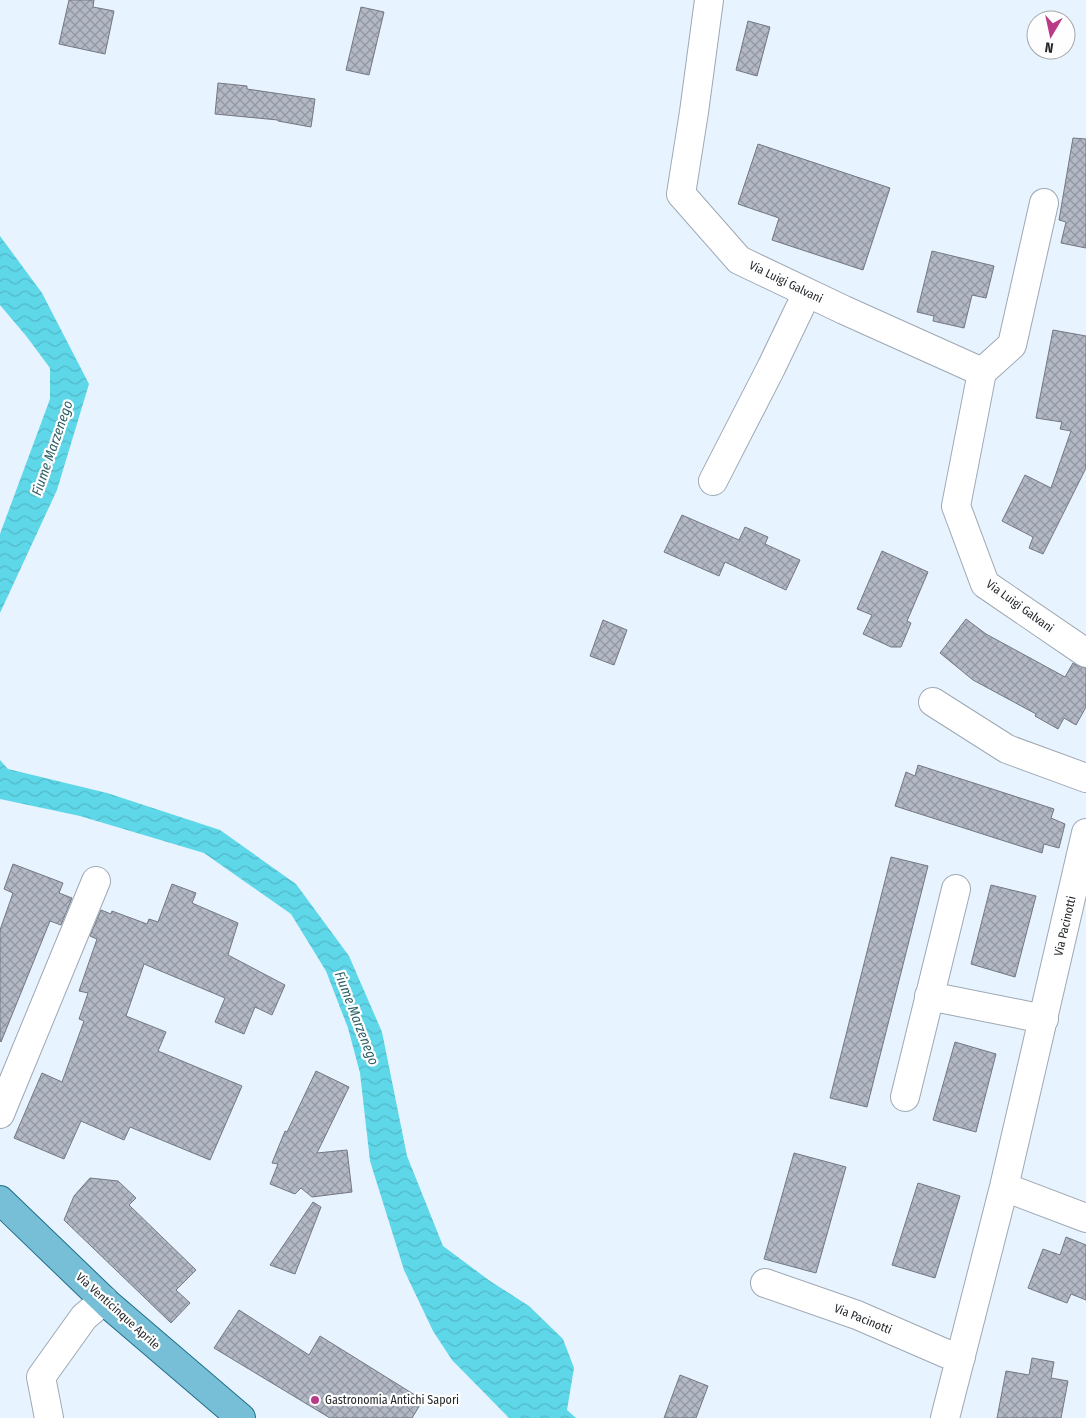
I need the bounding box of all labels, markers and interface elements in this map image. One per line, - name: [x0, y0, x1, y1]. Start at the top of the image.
- north arrow: [1026, 10, 1076, 60]
- text: N: [1044, 38, 1055, 56]
- street label: Via Luigi Galvani: [747, 258, 825, 306]
- water label: Fiume Marzenego: [28, 398, 77, 498]
- street label: Via Luigi Galvani: [984, 577, 1056, 635]
- street label: Via Pacinotti: [1051, 895, 1079, 957]
- water label: Fiume Marzenego: [331, 969, 382, 1068]
- street label: Via Venticinque Aprile: [73, 1270, 163, 1352]
- street label: Via Pacinotti: [832, 1301, 894, 1337]
- place label: Gastronomia Antichi Sapori: [325, 1393, 459, 1407]
- marker: Gastronomia Antichi Sapori: [309, 1394, 321, 1406]

